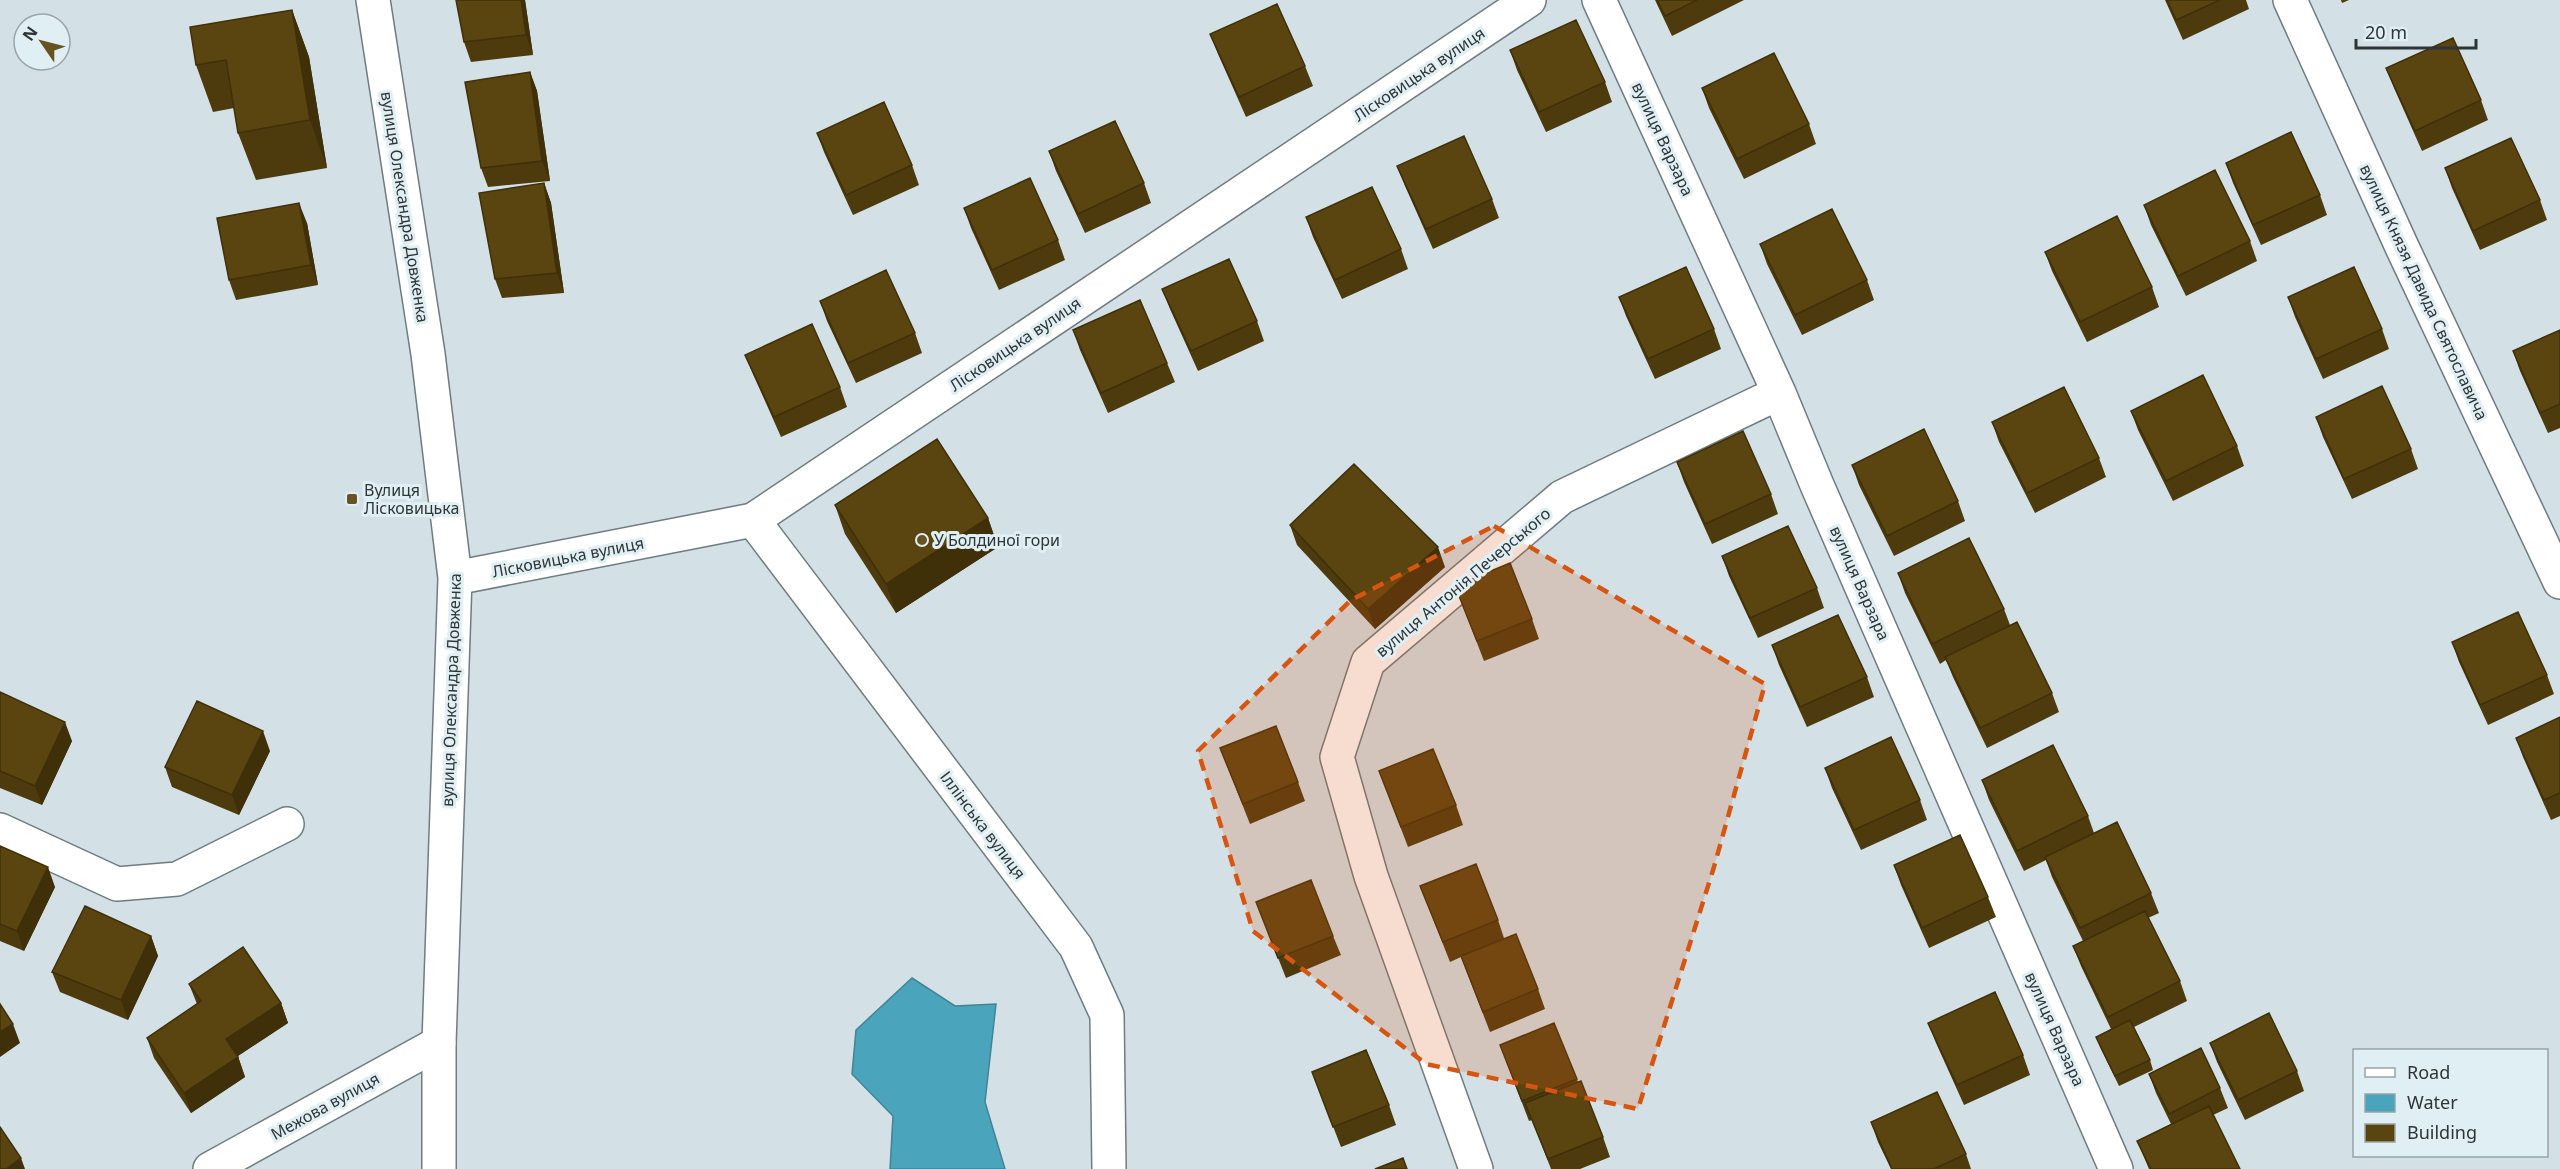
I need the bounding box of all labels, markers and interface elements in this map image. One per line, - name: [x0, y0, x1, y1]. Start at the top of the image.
- north arrow: [12, 12, 72, 72]
- scale bar: [2356, 12, 2476, 50]
- text: 20 m: [2365, 20, 2407, 44]
- text: N: [17, 22, 42, 45]
- street label: Лісковицька вулиця: [1349, 22, 1489, 126]
- street label: вулиця Варзара: [1627, 79, 1699, 199]
- street label: вулиця Олександра Довженка: [376, 90, 434, 324]
- street label: вулиця Князя Давида Святославича: [2355, 160, 2493, 424]
- street label: Лісковицька вулиця: [945, 292, 1085, 396]
- place label: Вулиця Лісковицька: [364, 479, 459, 519]
- marker: Вулиця Лісковицька: [345, 492, 359, 506]
- street label: вулиця Антонія Печерського: [1371, 502, 1555, 662]
- street label: вулиця Варзара: [1825, 522, 1895, 644]
- place label: У Болдиної гори: [934, 529, 1060, 551]
- street label: Лісковицька вулиця: [490, 531, 646, 583]
- marker: У Болдиної гори: [915, 533, 929, 547]
- street label: вулиця Олександра Довженка: [436, 573, 466, 807]
- street label: Іллінська вулиця: [935, 767, 1031, 883]
- street label: вулиця Варзара: [2020, 968, 2090, 1090]
- legend: [2353, 1049, 2548, 1157]
- text: Road: [2407, 1060, 2450, 1084]
- street label: Межова вулиця: [267, 1067, 383, 1145]
- text: Water: [2407, 1090, 2458, 1114]
- text: Building: [2407, 1120, 2477, 1144]

